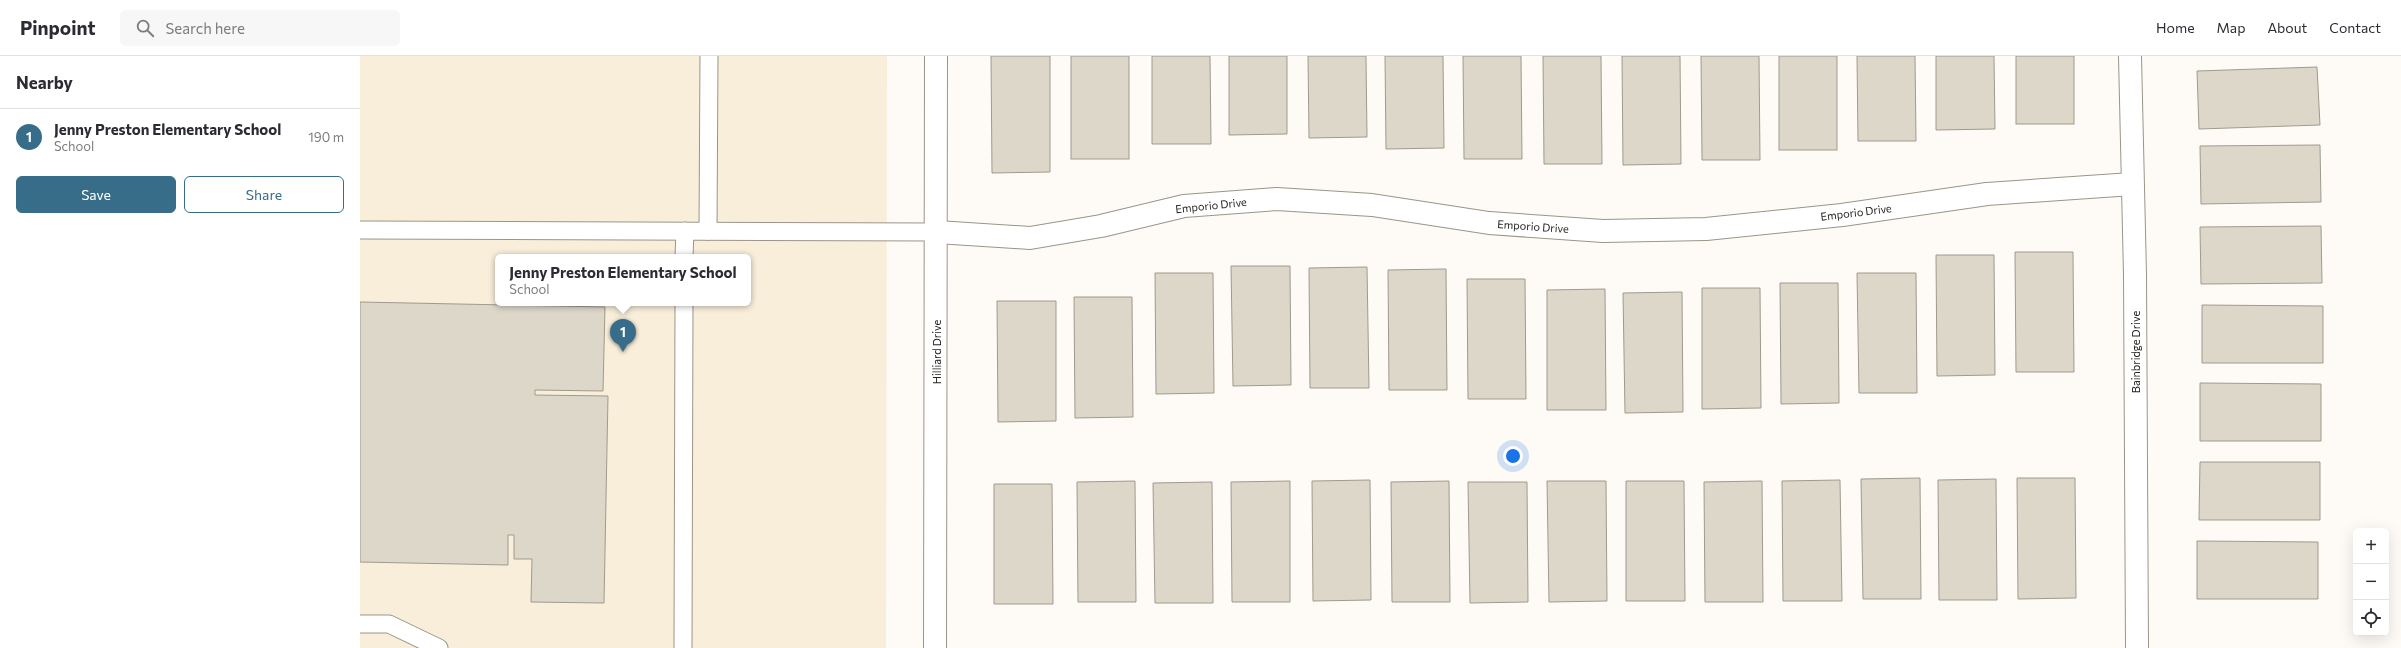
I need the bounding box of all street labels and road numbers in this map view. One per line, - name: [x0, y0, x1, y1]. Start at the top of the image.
- street label: Emporio Drive: [1175, 195, 1248, 215]
- street label: Emporio Drive: [1820, 201, 1893, 223]
- street label: Emporio Drive: [1497, 217, 1569, 235]
- street label: Bainbridge Drive: [2129, 311, 2142, 393]
- street label: Hilliard Drive: [930, 320, 943, 384]

